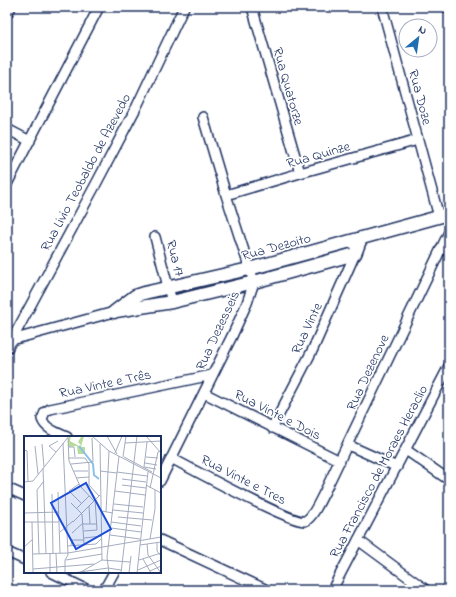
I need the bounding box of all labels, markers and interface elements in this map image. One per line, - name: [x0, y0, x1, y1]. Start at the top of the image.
- north arrow: [398, 18, 438, 58]
- text: N: [415, 21, 429, 39]
- street label: Rua Quatorze: [266, 45, 309, 128]
- street label: Rua Doze: [402, 67, 437, 128]
- street label: Rua Livio Teobaldo de Azevedo: [36, 90, 137, 255]
- street label: Rua Quinze: [284, 136, 353, 175]
- street label: Rua Dezoito: [239, 228, 313, 267]
- street label: Rua 17: [160, 238, 190, 279]
- street label: Rua Dezesseis: [191, 287, 246, 374]
- street label: Rua Vinte: [286, 299, 329, 358]
- street label: Rua Dezenove: [342, 331, 395, 414]
- street label: Rua Vinte e Três: [57, 364, 153, 404]
- street label: Rua Francisco de Moraes Heraclio: [325, 381, 434, 562]
- street label: Rua Vinte e Dois: [230, 384, 324, 446]
- inset map: [24, 436, 161, 573]
- street label: Rua Vinte e Tres: [197, 450, 290, 511]

